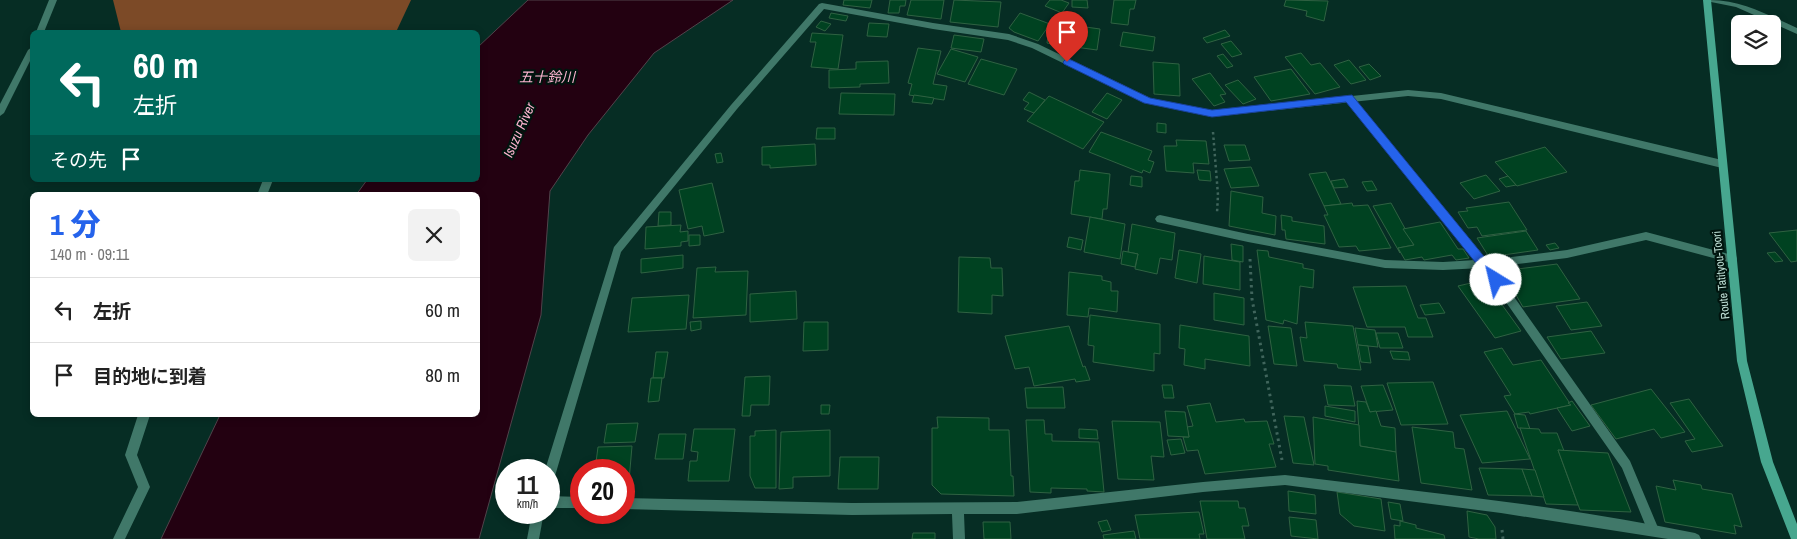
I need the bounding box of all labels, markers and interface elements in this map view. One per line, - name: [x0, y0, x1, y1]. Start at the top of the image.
- pin: [1046, 11, 1088, 62]
- map controls: [1731, 15, 1781, 65]
- button: layers: [1731, 15, 1781, 65]
- icon: arrive: [1053, 18, 1081, 46]
- text: 60 m: [133, 42, 198, 89]
- icon: left: [50, 50, 115, 115]
- water label: 五十鈴川: [519, 68, 577, 86]
- text: 左折: [133, 90, 177, 120]
- water label: Isuzu River: [499, 99, 540, 160]
- icon: arrive: [117, 145, 145, 173]
- text: その先: [50, 147, 107, 173]
- text: 1 分: [50, 204, 101, 244]
- button: close: [408, 209, 460, 261]
- street label: Route Tatityou-Toori: [1708, 230, 1734, 320]
- text: 140 m · 09:11: [50, 243, 129, 265]
- position arrow: [1469, 253, 1521, 305]
- icon: left: [50, 296, 78, 324]
- text: 60 m: [425, 297, 460, 323]
- text: 左折: [93, 298, 131, 324]
- icon: arrive: [50, 361, 78, 389]
- text: 80 m: [425, 362, 460, 388]
- text: 目的地に到着: [93, 363, 207, 389]
- speed limit sign: 20: [570, 459, 635, 524]
- text: 11: [517, 468, 538, 502]
- text: km/h: [517, 496, 538, 512]

